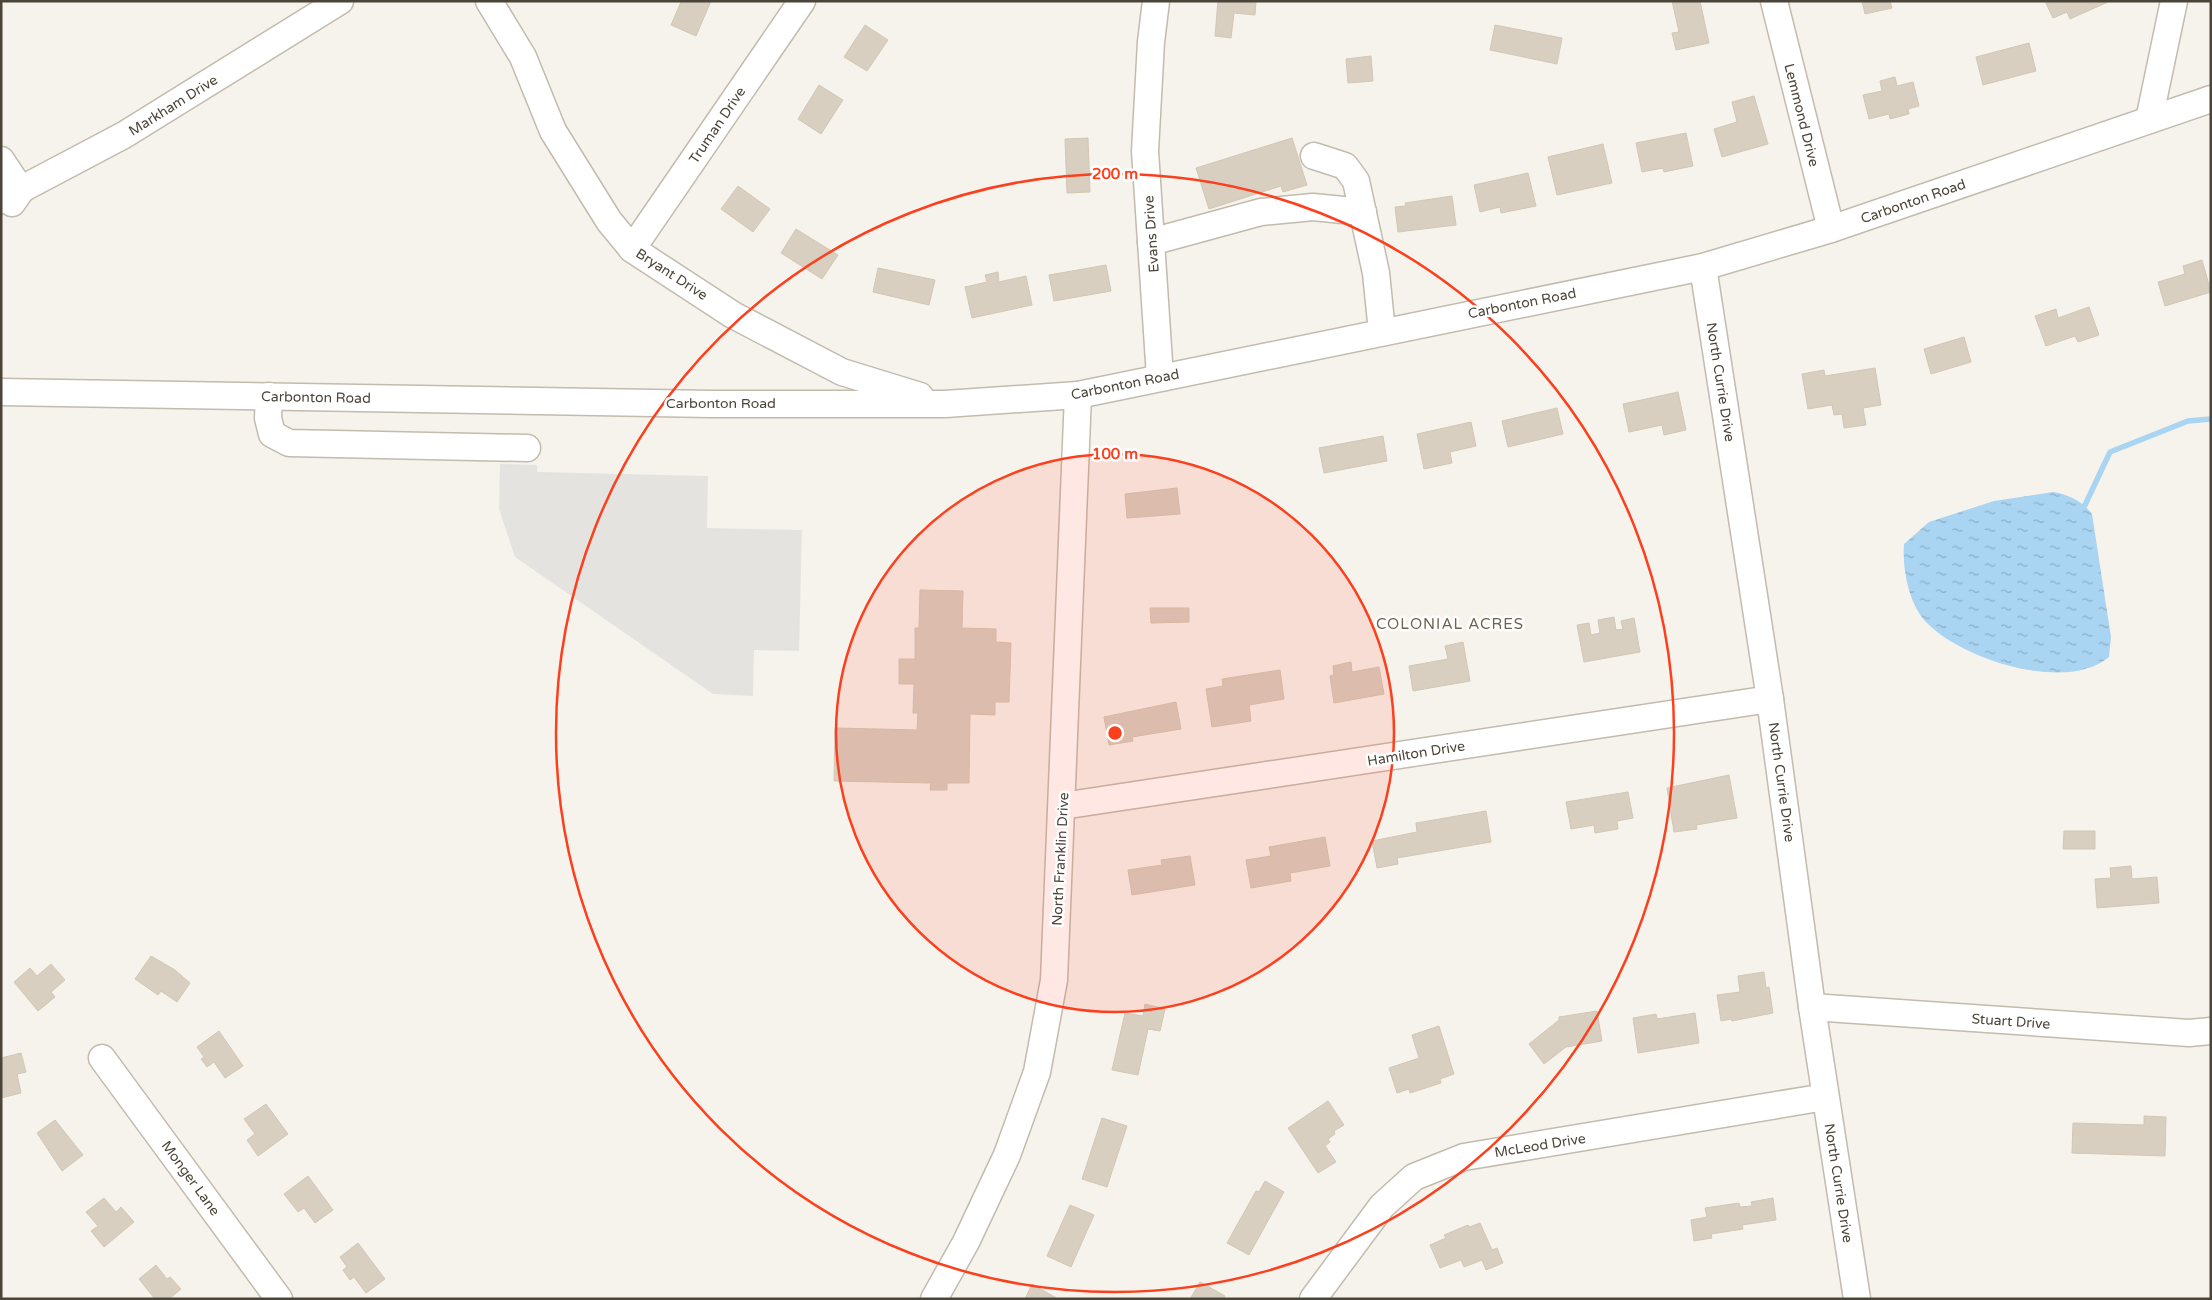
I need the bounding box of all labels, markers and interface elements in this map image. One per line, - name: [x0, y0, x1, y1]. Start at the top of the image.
- street label: Lemmond Drive: [1780, 62, 1823, 169]
- street label: Markham Drive: [126, 71, 221, 140]
- street label: Truman Drive: [685, 84, 749, 167]
- text: 200 m: [1092, 165, 1138, 183]
- street label: Carbonton Road: [1858, 176, 1968, 227]
- street label: Evans Drive: [1140, 195, 1163, 273]
- street label: Bryant Drive: [633, 245, 711, 304]
- street label: Carbonton Road: [1467, 285, 1578, 322]
- street label: North Currie Drive: [1703, 321, 1738, 443]
- street label: Carbonton Road: [1070, 366, 1181, 403]
- street label: Carbonton Road: [261, 388, 371, 407]
- street label: Carbonton Road: [666, 395, 776, 412]
- text: 100 m: [1092, 445, 1138, 463]
- district label: COLONIAL ACRES: [1376, 615, 1524, 633]
- street label: North Currie Drive: [1765, 721, 1798, 843]
- centre of rings: [1106, 724, 1124, 742]
- street label: Hamilton Drive: [1366, 737, 1466, 770]
- street label: North Franklin Drive: [1049, 792, 1072, 926]
- street label: Stuart Drive: [1971, 1010, 2051, 1033]
- street label: North Currie Drive: [1821, 1122, 1856, 1244]
- street label: McLeod Drive: [1493, 1130, 1587, 1161]
- street label: Monger Lane: [158, 1137, 224, 1219]

